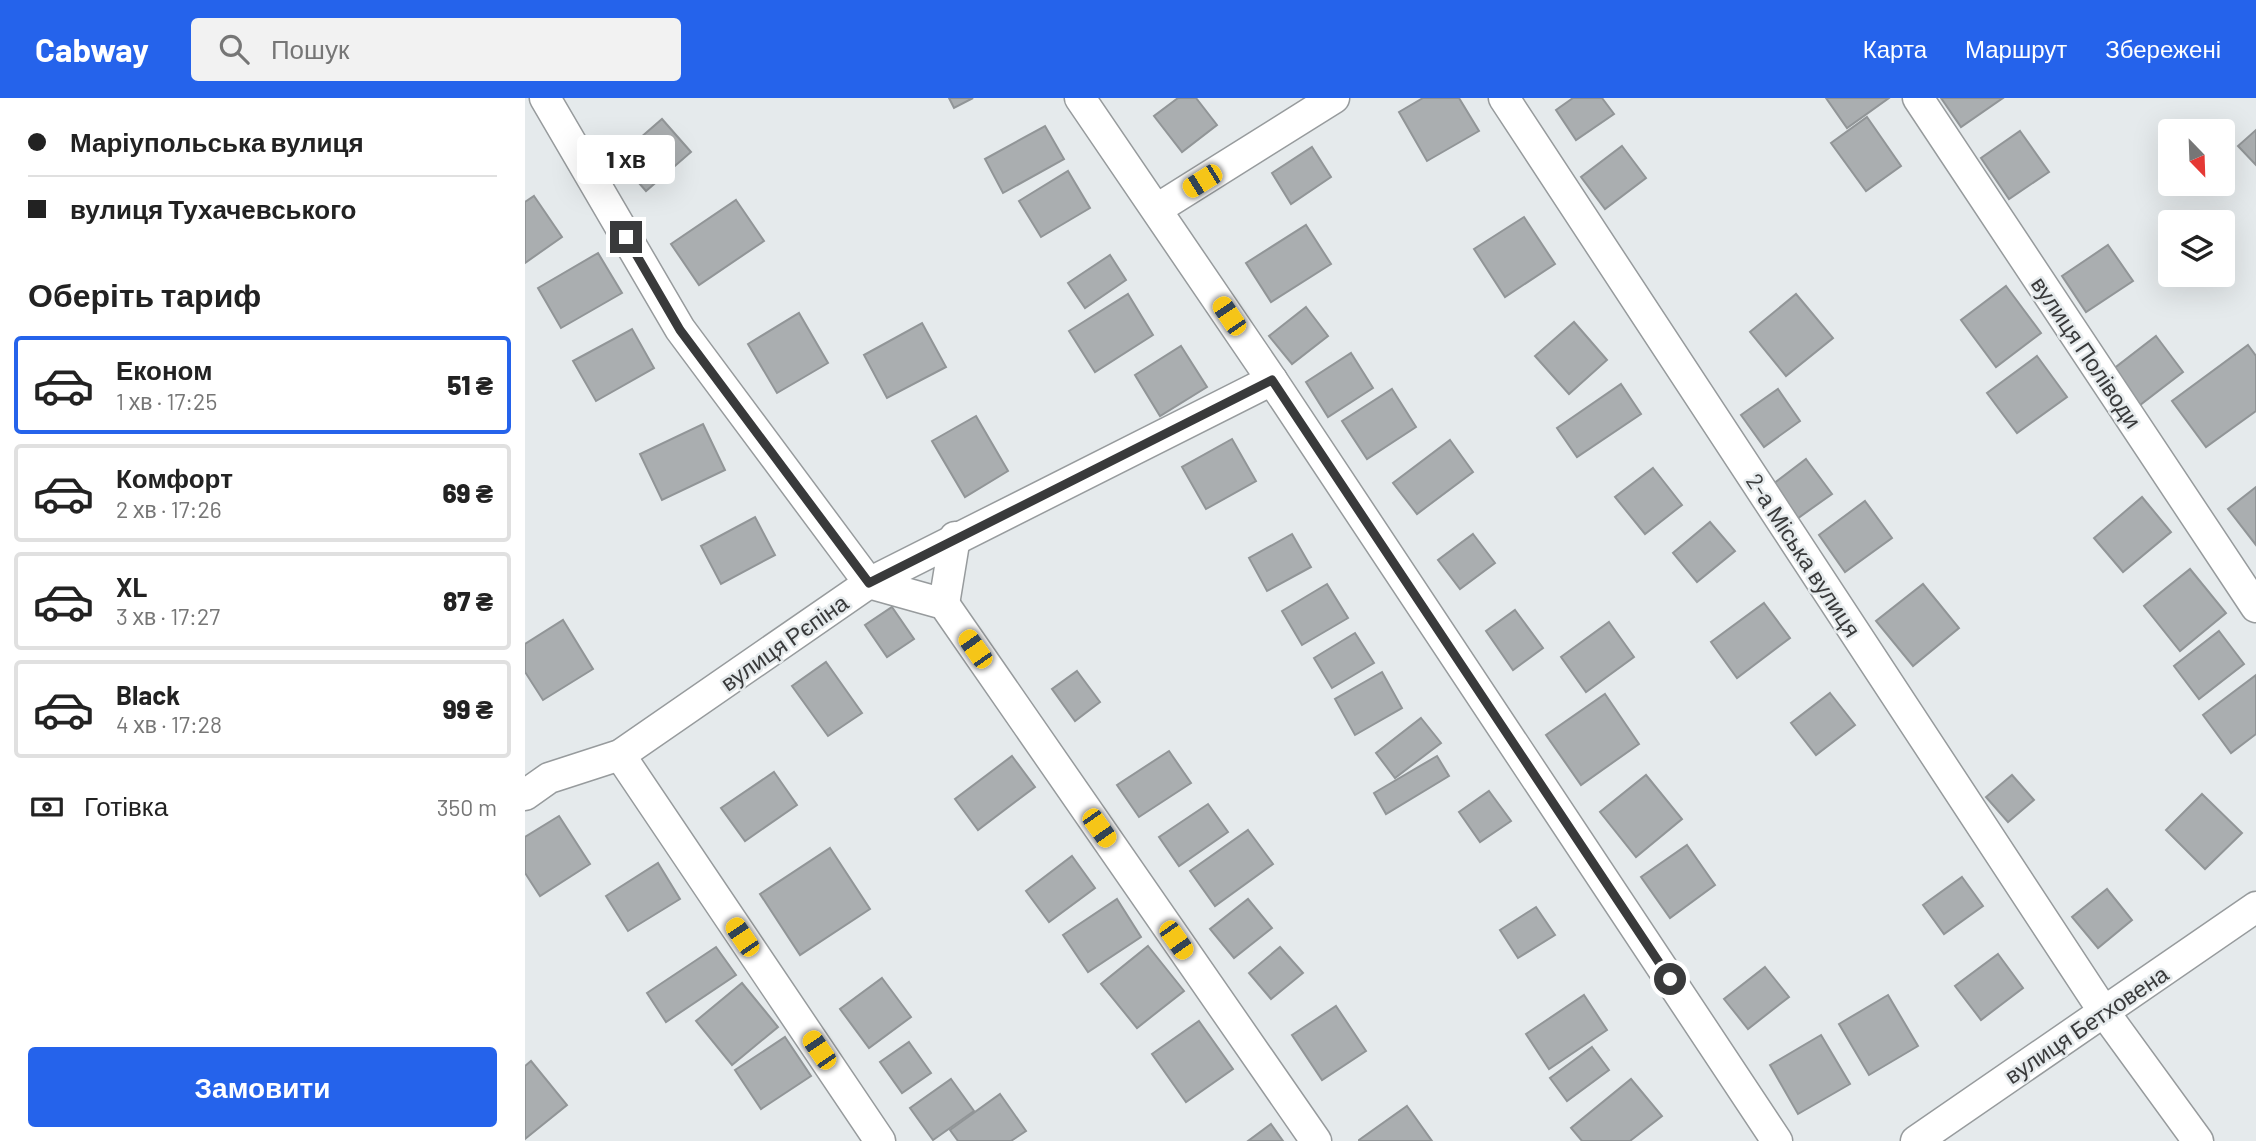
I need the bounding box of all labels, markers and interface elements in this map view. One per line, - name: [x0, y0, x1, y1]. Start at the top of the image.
- search box: [191, 18, 681, 81]
- text: Cabway: [35, 29, 149, 69]
- icon: search: [215, 30, 253, 68]
- text: Пошук: [271, 33, 349, 64]
- text: Карта: [1863, 34, 1927, 63]
- text: Маршрут: [1965, 34, 2067, 63]
- text: Збережені: [2105, 34, 2221, 63]
- north arrow: [2158, 119, 2235, 196]
- map controls: [2158, 119, 2235, 287]
- text: Маріупольська вулиця: [70, 126, 364, 157]
- callout: 1 хв: [577, 136, 675, 184]
- text: 1 хв: [606, 145, 646, 173]
- car: [1179, 161, 1226, 201]
- text: вулиця Тухачевського: [70, 193, 357, 224]
- button: layers: [2158, 210, 2235, 287]
- route end: [610, 221, 642, 253]
- street label: вулиця Поліводи: [2026, 271, 2148, 433]
- text: Оберіть тариф: [28, 275, 261, 313]
- car: [1209, 293, 1250, 339]
- icon: car: [32, 354, 95, 417]
- text: Економ: [116, 354, 212, 385]
- text: 51 ₴: [447, 369, 493, 400]
- text: 1 хв · 17:25: [116, 387, 217, 415]
- icon: car: [32, 462, 95, 525]
- text: Комфорт: [116, 462, 233, 493]
- street label: 2-а Міська вулиця: [1741, 468, 1867, 642]
- text: 69 ₴: [442, 477, 493, 508]
- text: 2 хв · 17:26: [116, 495, 222, 523]
- icon: car: [32, 570, 95, 633]
- text: XL: [116, 571, 147, 602]
- text: 87 ₴: [443, 585, 493, 616]
- street label: вулиця Рєпіна: [715, 588, 853, 696]
- text: 3 хв · 17:27: [116, 602, 220, 630]
- car: [955, 626, 996, 672]
- icon: car: [32, 678, 95, 741]
- text: Black: [116, 679, 180, 710]
- text: 99 ₴: [443, 693, 493, 724]
- text: 4 хв · 17:28: [116, 710, 222, 738]
- icon: cash: [28, 788, 66, 826]
- text: Готівка: [84, 790, 168, 821]
- text: 350 m: [437, 793, 497, 821]
- car: [1079, 805, 1120, 851]
- car: [722, 914, 763, 960]
- car: [1156, 917, 1197, 963]
- street label: вулиця Бетховена: [1999, 959, 2173, 1089]
- route start: [1654, 963, 1686, 995]
- car: [799, 1027, 840, 1073]
- button: Замовити: [28, 1047, 497, 1127]

